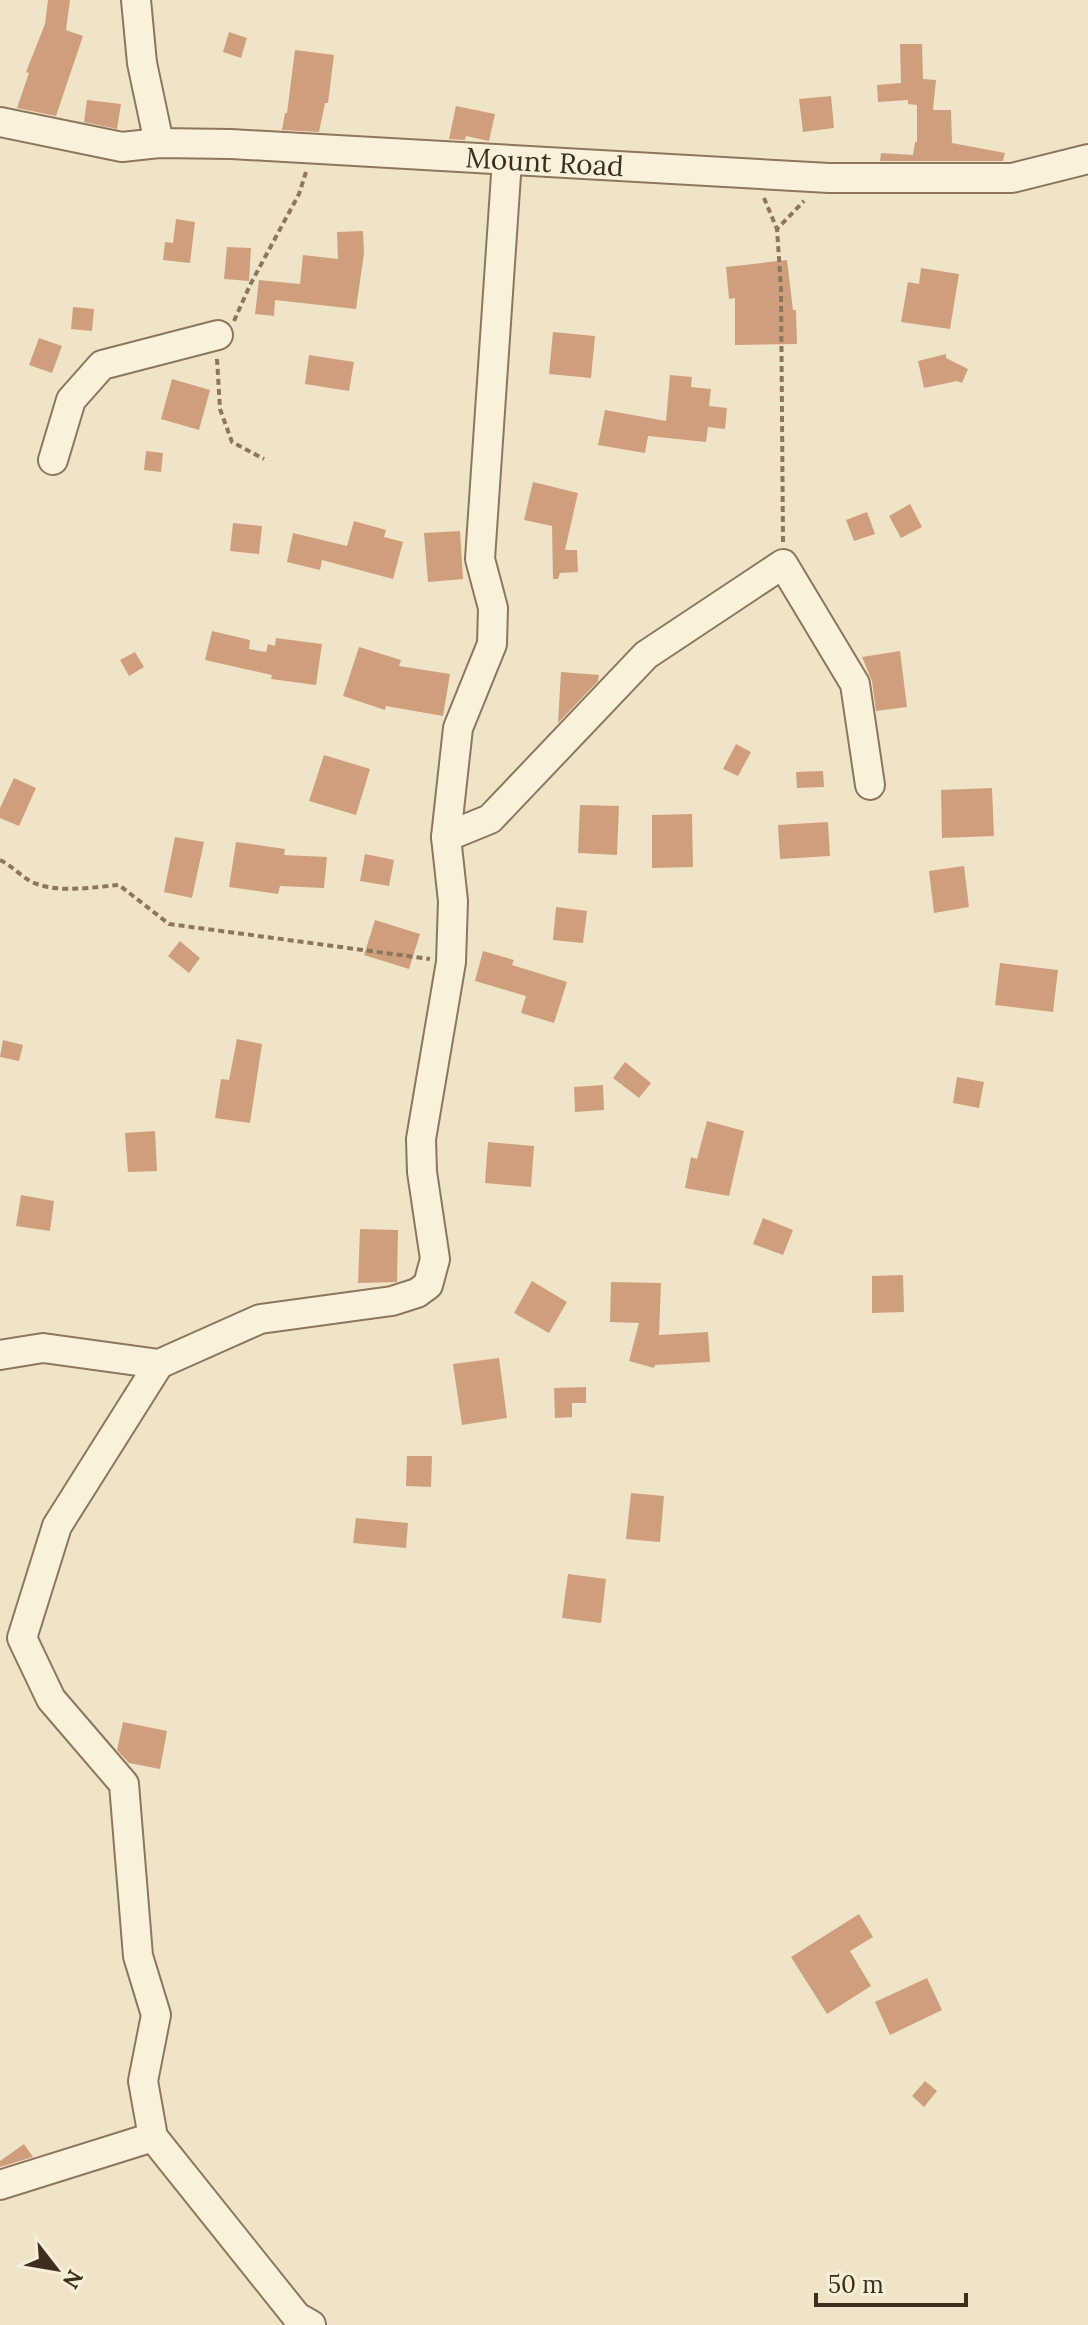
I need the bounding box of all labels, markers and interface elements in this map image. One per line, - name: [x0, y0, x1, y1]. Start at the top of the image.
- street label: Mount Road: [465, 139, 625, 184]
- north arrow: [16, 2229, 96, 2309]
- scale bar: [816, 2257, 966, 2307]
- text: N: [57, 2265, 90, 2294]
- text: 50 m: [828, 2269, 884, 2300]

